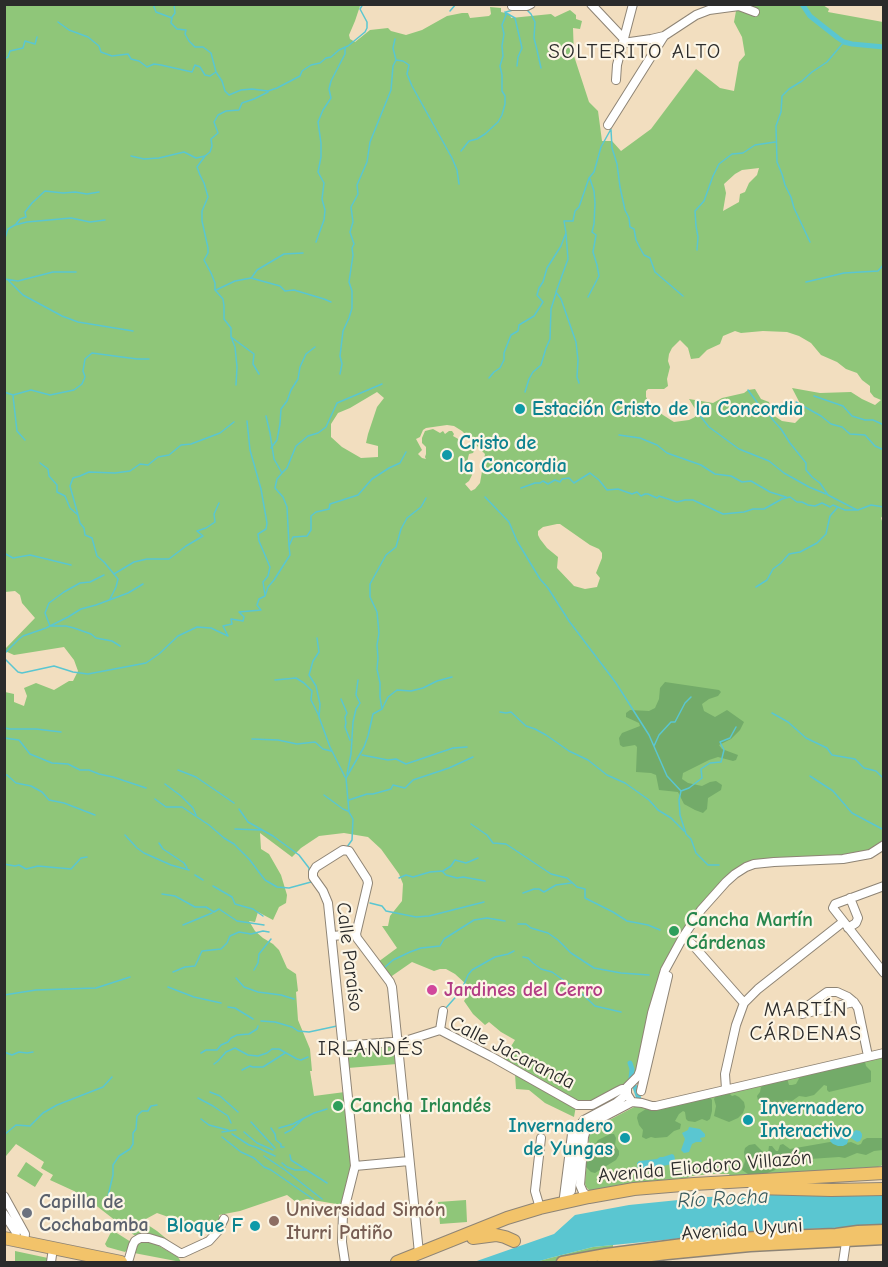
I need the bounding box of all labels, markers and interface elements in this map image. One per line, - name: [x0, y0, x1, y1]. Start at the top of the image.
- district label: SOLTERITO ALTO: [548, 39, 722, 65]
- place label: Estación Cristo de la Concordia: [532, 397, 803, 421]
- marker: Estación Cristo de la Concordia: [513, 402, 527, 416]
- place label: Cristo de la Concordia: [459, 431, 567, 478]
- marker: Cristo de la Concordia: [440, 448, 454, 462]
- street label: Calle Paraíso: [330, 901, 368, 1013]
- place label: Cancha Martín Cárdenas: [686, 908, 813, 955]
- marker: Cancha Martín Cárdenas: [667, 924, 681, 938]
- place label: Jardines del Cerro: [444, 978, 603, 1002]
- marker: Jardines del Cerro: [425, 983, 439, 997]
- district label: MARTÍN CÁRDENAS: [749, 997, 863, 1047]
- street label: Calle Jacaranda: [445, 1011, 579, 1095]
- district label: IRLANDÉS: [318, 1036, 424, 1062]
- place label: Cancha Irlandés: [350, 1094, 491, 1118]
- place label: Invernadero Interactivo: [760, 1096, 864, 1143]
- marker: Cancha Irlandés: [331, 1099, 345, 1113]
- marker: Invernadero Interactivo: [741, 1113, 755, 1127]
- place label: Invernadero de Yungas: [509, 1114, 613, 1161]
- marker: Invernadero de Yungas: [618, 1131, 632, 1145]
- street label: Avenida Eliodoro Villazón: [597, 1146, 813, 1188]
- water label: Río Rocha: [677, 1184, 769, 1214]
- place label: Capilla de Cochabamba: [39, 1190, 149, 1237]
- place label: Universidad Simón Iturri Patiño: [286, 1198, 446, 1245]
- marker: Capilla de Cochabamba: [20, 1206, 34, 1220]
- place label: Bloque F: [167, 1214, 243, 1238]
- marker: Universidad Simón Iturri Patiño: [267, 1214, 281, 1228]
- street label: Avenida Uyuni: [681, 1214, 803, 1246]
- marker: Bloque F: [248, 1219, 262, 1233]

